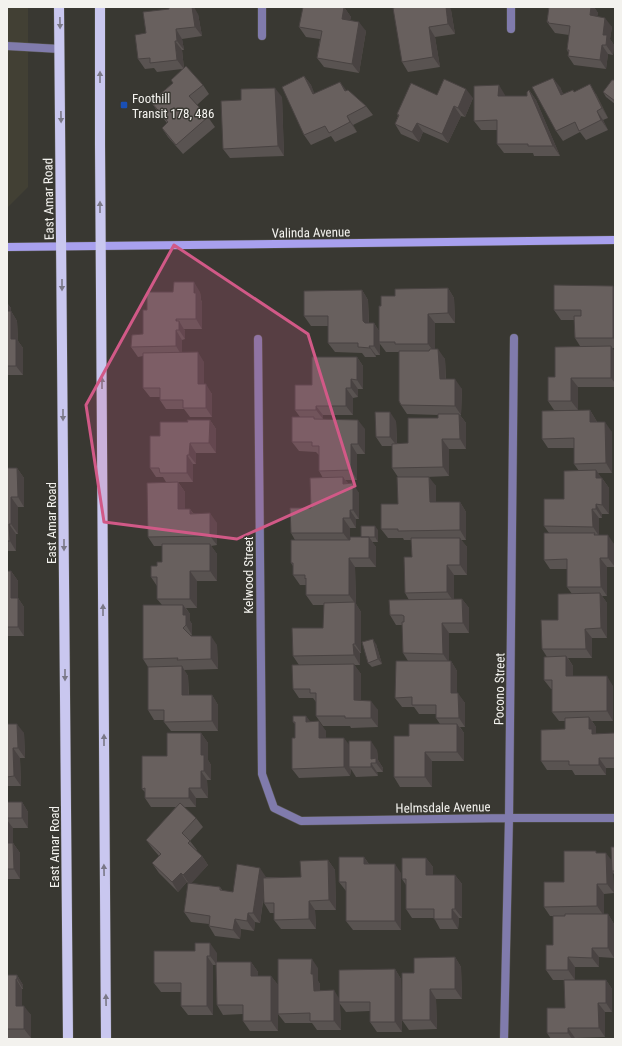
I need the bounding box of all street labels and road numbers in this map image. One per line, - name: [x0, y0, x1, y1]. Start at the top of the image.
- street label: East Amar Road: [40, 158, 57, 240]
- street label: Valinda Avenue: [272, 224, 350, 241]
- street label: East Amar Road: [44, 482, 59, 564]
- street label: Kelwood Street: [241, 536, 256, 614]
- street label: Pocono Street: [491, 653, 508, 725]
- street label: Helmsdale Avenue: [395, 799, 491, 816]
- street label: East Amar Road: [47, 806, 62, 888]

